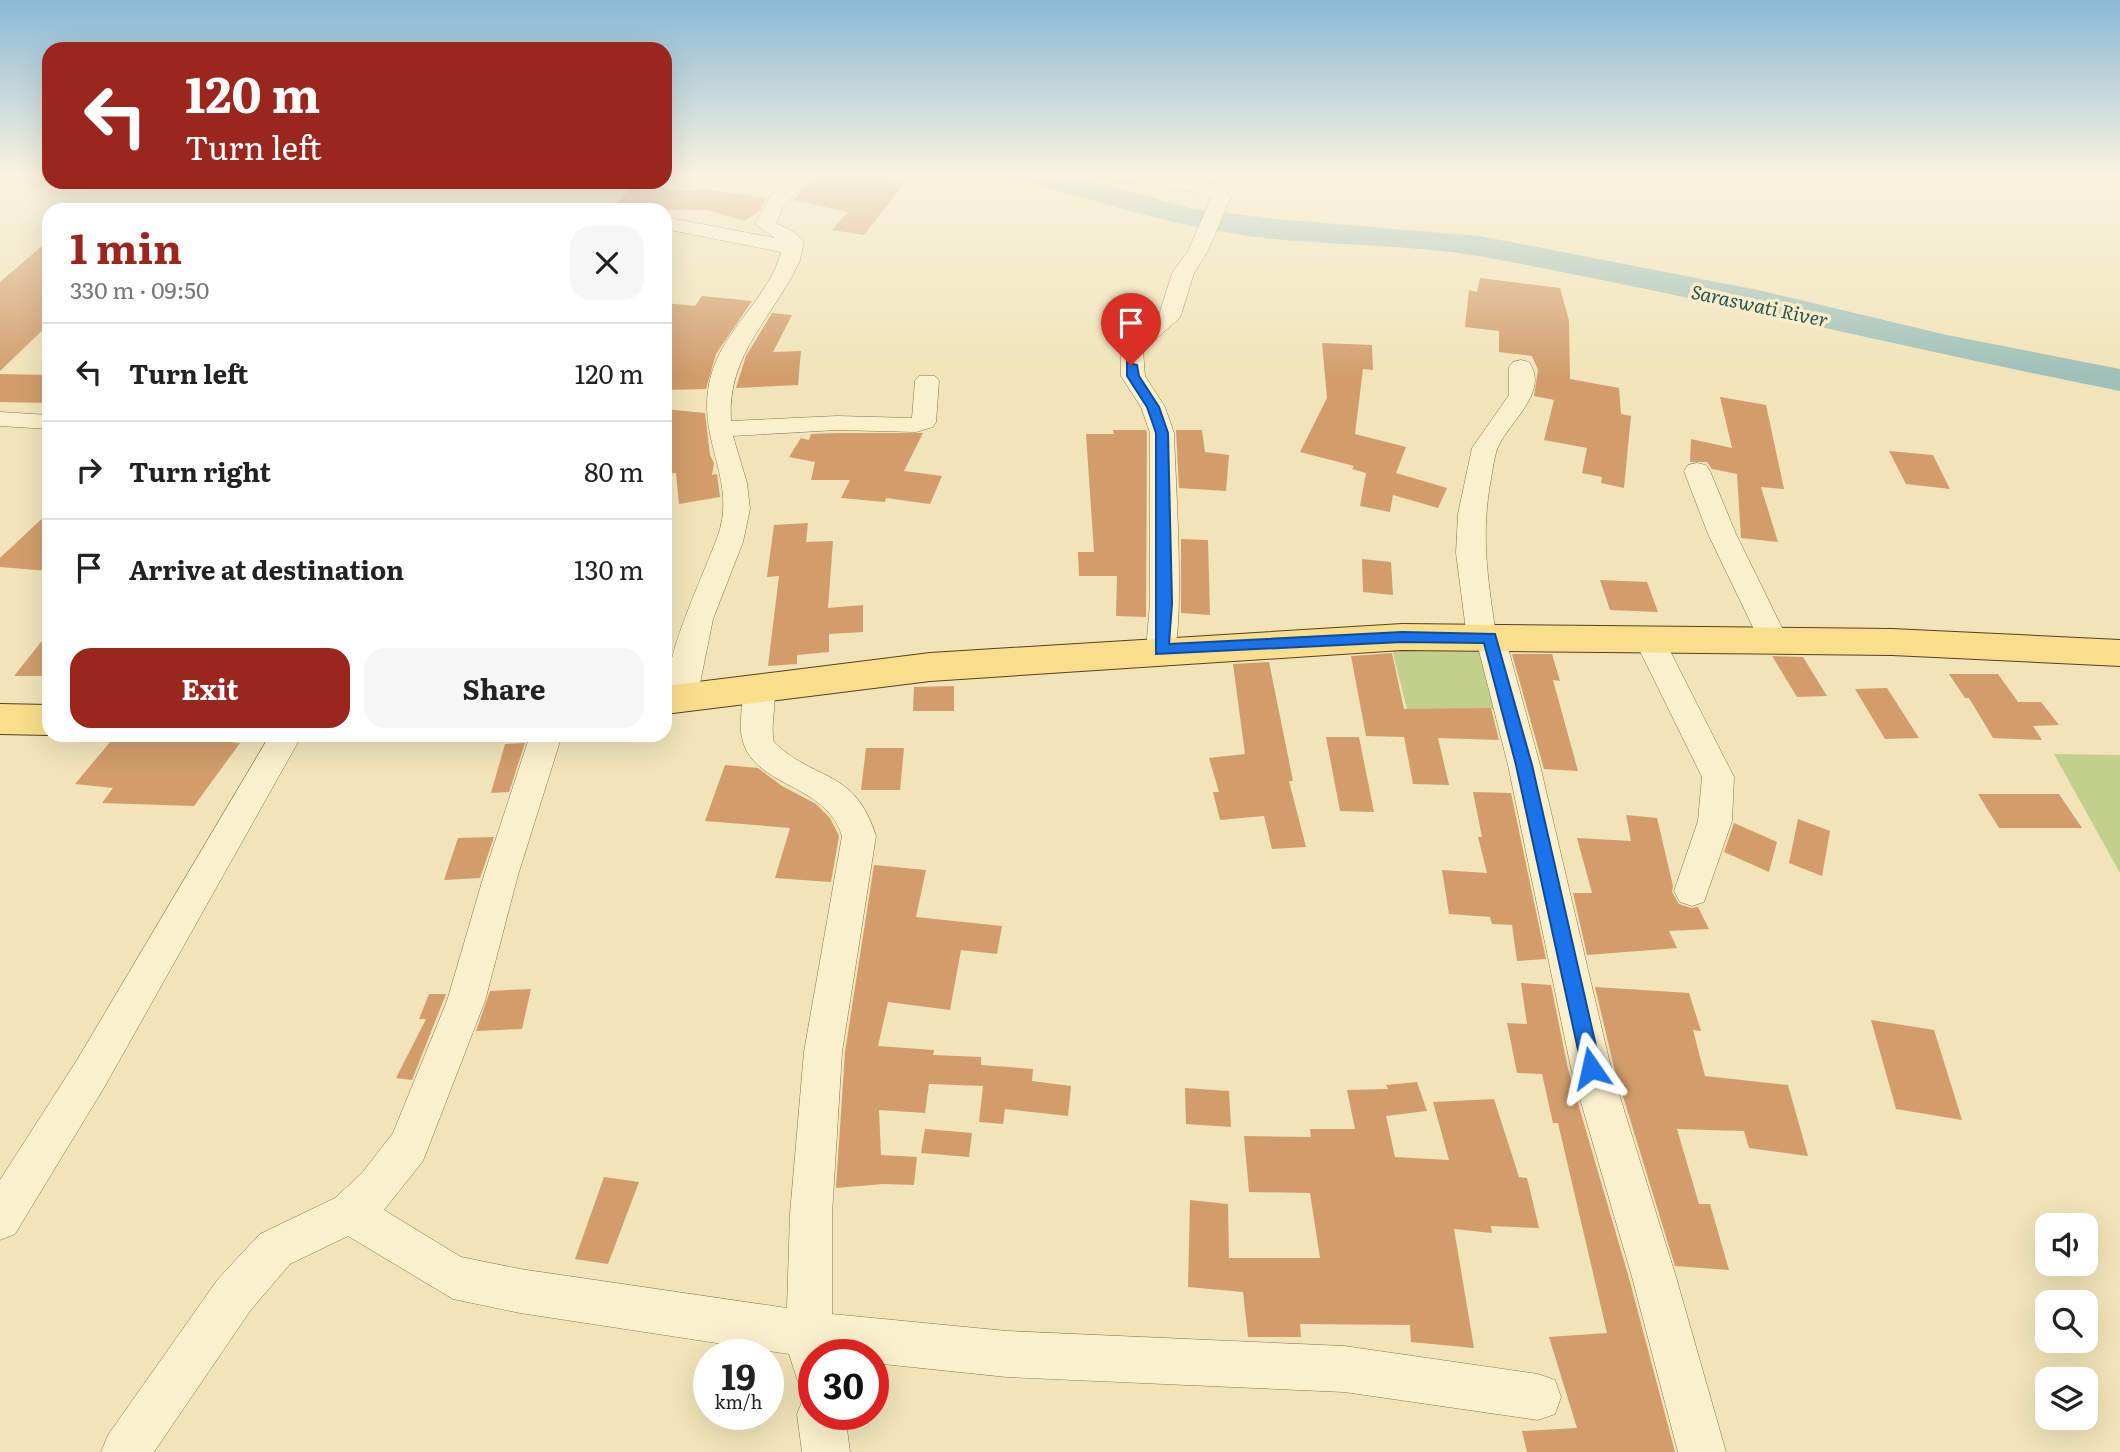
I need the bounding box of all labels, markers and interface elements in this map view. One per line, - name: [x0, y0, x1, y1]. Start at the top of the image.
- text: 120 m: [185, 55, 320, 128]
- icon: left: [70, 70, 161, 161]
- text: Turn left: [185, 122, 322, 170]
- text: 1 min: [70, 215, 182, 277]
- button: close: [570, 226, 644, 300]
- text: 330 m · 09:50: [70, 272, 209, 306]
- water label: Saraswati River: [1689, 277, 1831, 333]
- pin: [1101, 293, 1161, 365]
- icon: arrive: [1112, 304, 1150, 342]
- icon: left: [70, 353, 108, 391]
- text: Turn left: [129, 353, 248, 392]
- text: 120 m: [575, 353, 644, 392]
- icon: right: [70, 451, 108, 489]
- text: Turn right: [129, 451, 271, 490]
- text: 80 m: [584, 451, 644, 490]
- icon: arrive: [70, 549, 108, 587]
- text: Arrive at destination: [129, 549, 404, 588]
- text: 130 m: [574, 549, 644, 588]
- button: Exit: [70, 648, 350, 728]
- button: Share: [364, 648, 644, 728]
- position arrow: [1554, 1031, 1628, 1105]
- map controls: [2035, 1213, 2098, 1430]
- button: sound: [2035, 1213, 2098, 1276]
- button: search: [2035, 1290, 2098, 1353]
- speed limit sign: 30: [798, 1339, 889, 1430]
- text: 19: [721, 1349, 756, 1401]
- button: layers: [2035, 1367, 2098, 1430]
- text: km/h: [715, 1388, 762, 1415]

